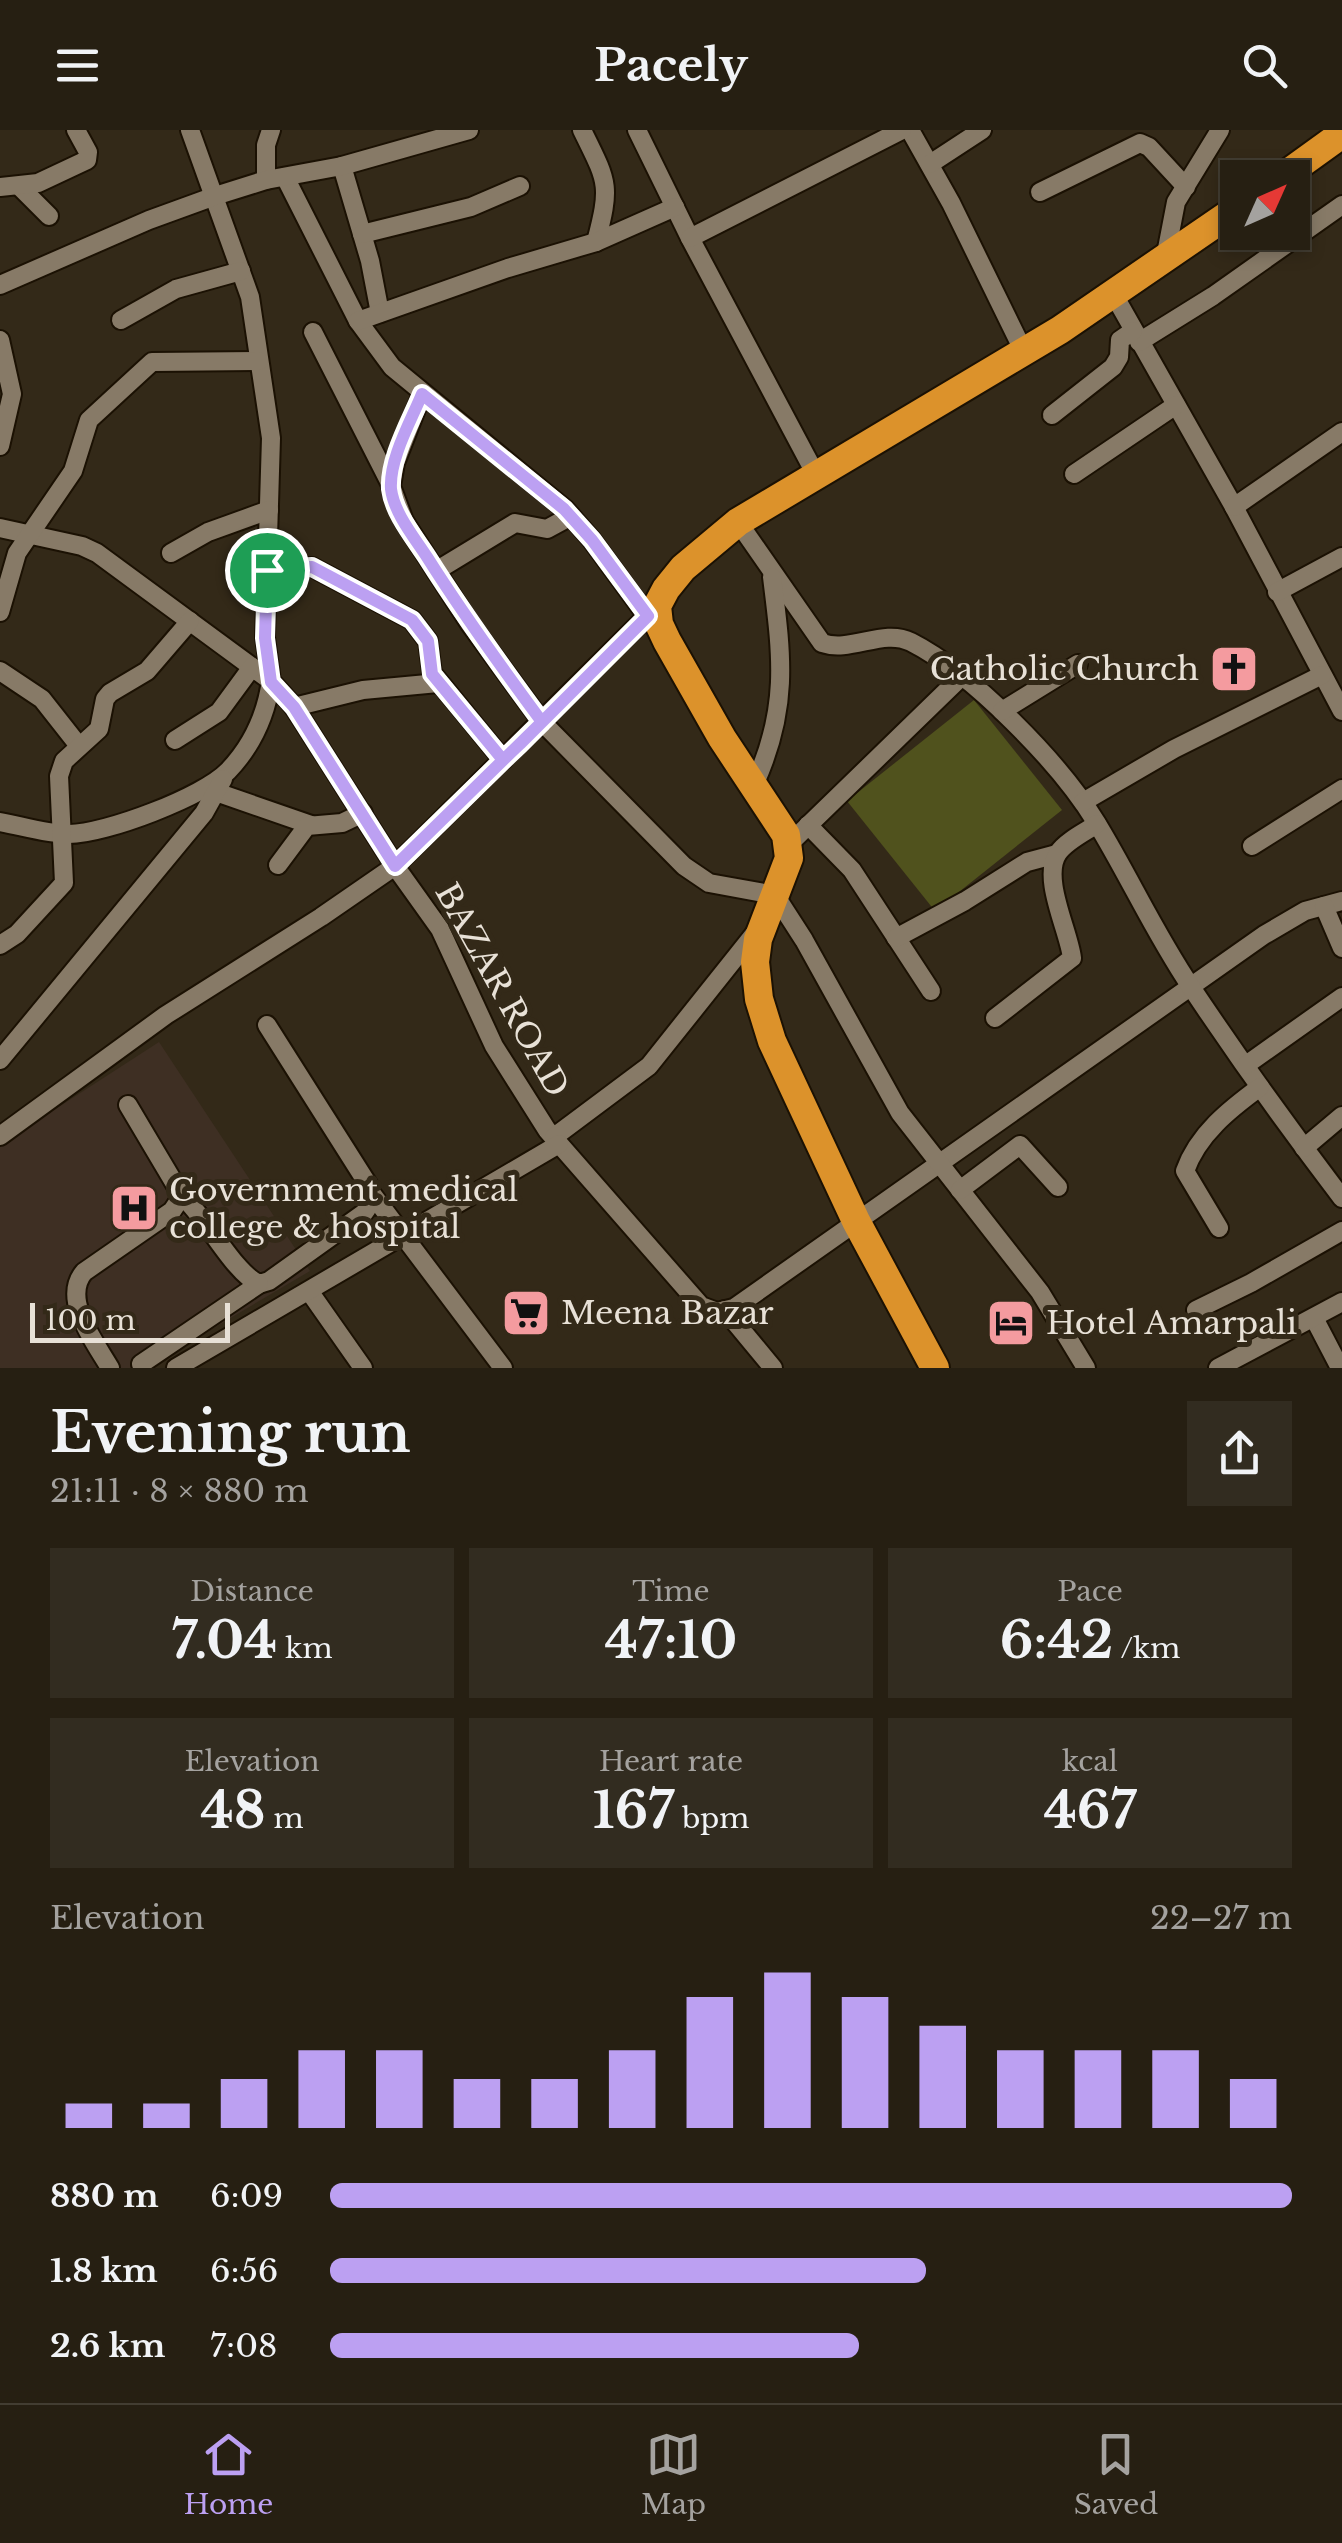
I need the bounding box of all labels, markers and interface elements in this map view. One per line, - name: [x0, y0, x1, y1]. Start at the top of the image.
- text: Pacely: [594, 37, 748, 93]
- icon: menu: [50, 38, 105, 93]
- icon: search: [1237, 38, 1292, 93]
- north arrow: [1220, 160, 1310, 250]
- map controls: [1220, 160, 1310, 250]
- pin: [225, 528, 310, 613]
- icon: arrive: [240, 543, 295, 598]
- church icon: Catholic Church: [1208, 643, 1260, 695]
- place label: Catholic Church: [930, 649, 1199, 689]
- street label: BAZAR ROAD: [427, 876, 577, 1104]
- place label: Government medical college & hospital: [169, 1170, 518, 1247]
- hospital icon: Government medical college & hospital: [108, 1182, 160, 1234]
- supermarket icon: Meena Bazar: [500, 1287, 552, 1339]
- place label: Meena Bazar: [561, 1293, 774, 1333]
- hotel icon: Hotel Amarpali: [985, 1297, 1037, 1349]
- scale bar: [30, 1298, 230, 1342]
- text: 100 m: [45, 1303, 136, 1338]
- place label: Hotel Amarpali: [1046, 1303, 1297, 1343]
- text: Evening run: [50, 1399, 410, 1467]
- button: share: [1187, 1401, 1292, 1506]
- text: 21:11 · 8 × 880 m: [50, 1471, 309, 1511]
- text: Distance: [190, 1574, 314, 1609]
- text: Time: [632, 1574, 710, 1609]
- text: Pace: [1057, 1574, 1123, 1609]
- text: 7.04: [171, 1609, 277, 1672]
- text: 47:10: [605, 1609, 737, 1672]
- text: 6:42: [1000, 1609, 1113, 1672]
- text: km: [277, 1631, 333, 1666]
- text: /km: [1113, 1631, 1180, 1666]
- text: Elevation: [184, 1744, 320, 1779]
- text: Heart rate: [599, 1744, 743, 1779]
- text: kcal: [1062, 1744, 1118, 1779]
- text: 48: [200, 1779, 265, 1842]
- text: 167: [593, 1779, 674, 1842]
- text: 467: [1044, 1779, 1136, 1842]
- text: m: [265, 1801, 304, 1836]
- text: bpm: [674, 1801, 749, 1836]
- text: Elevation: [50, 1898, 204, 1938]
- text: 22–27 m: [1150, 1898, 1292, 1938]
- text: 880 m: [50, 2176, 159, 2216]
- text: 6:09: [210, 2176, 283, 2216]
- text: 1.8 km: [50, 2251, 158, 2291]
- text: 6:56: [210, 2251, 278, 2291]
- text: 2.6 km: [50, 2326, 165, 2366]
- text: 7:08: [210, 2326, 277, 2366]
- tab: Home: [184, 2427, 273, 2522]
- tab: Map: [641, 2427, 706, 2522]
- tab: Saved: [1074, 2427, 1158, 2522]

